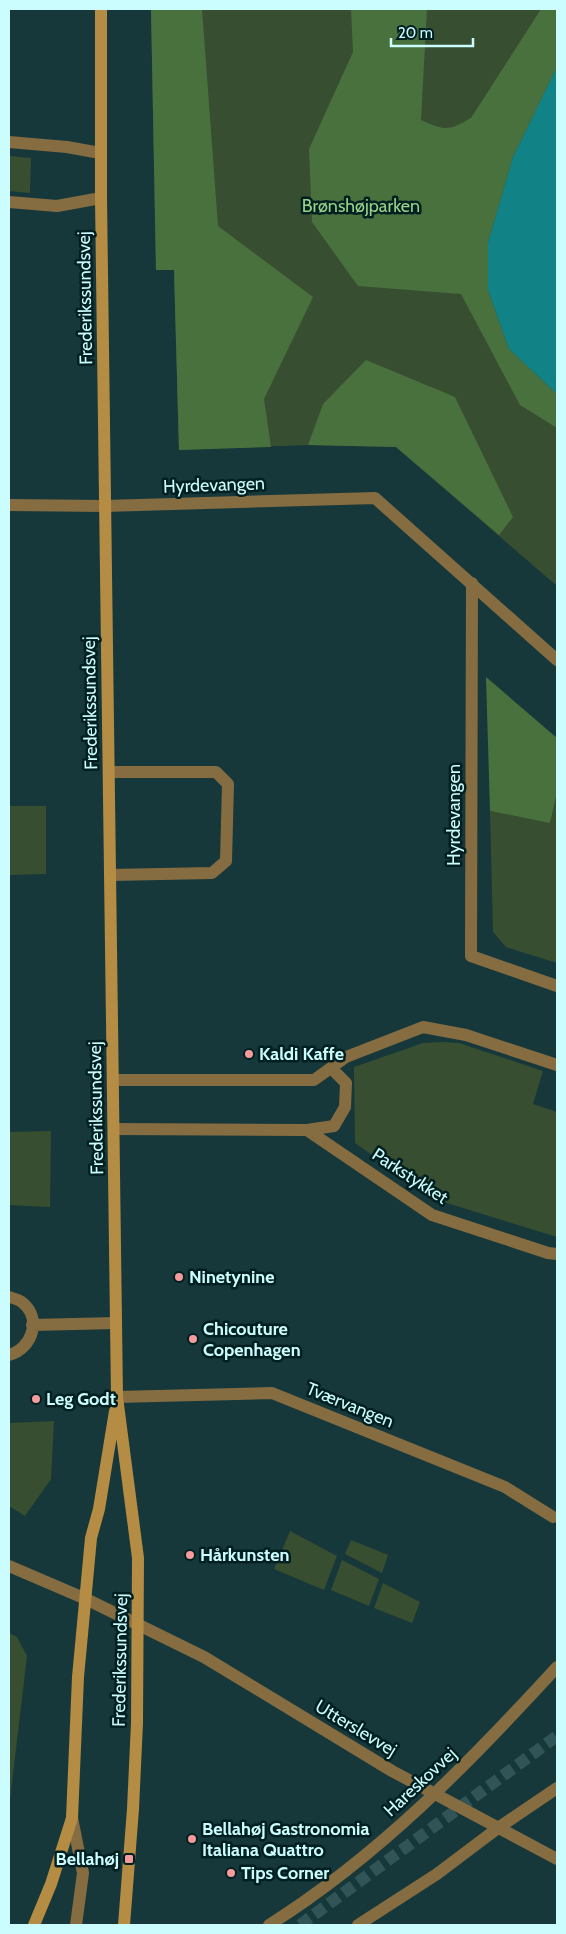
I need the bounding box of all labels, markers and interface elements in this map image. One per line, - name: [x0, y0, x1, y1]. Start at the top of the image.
- scale bar: [391, 15, 474, 47]
- text: 20 m: [398, 24, 433, 42]
- park label: Brønshøjparken: [302, 195, 420, 217]
- street label: Frederikssundsvej: [73, 231, 97, 365]
- street label: Hyrdevangen: [163, 472, 265, 498]
- street label: Frederikssundsvej: [78, 636, 102, 770]
- street label: Hyrdevangen: [443, 764, 465, 866]
- street label: Frederikssundsvej: [84, 1041, 108, 1175]
- place label: Kaldi Kaffe: [259, 1043, 344, 1065]
- marker: Kaldi Kaffe: [243, 1048, 255, 1060]
- street label: Parkstykket: [368, 1143, 452, 1209]
- place label: Ninetynine: [189, 1266, 274, 1288]
- marker: Ninetynine: [173, 1271, 185, 1283]
- place label: Chicouture Copenhagen: [203, 1318, 301, 1361]
- marker: Chicouture Copenhagen: [187, 1333, 199, 1345]
- street label: Tværvangen: [303, 1378, 397, 1432]
- place label: Leg Godt: [46, 1388, 116, 1410]
- marker: Leg Godt: [30, 1393, 42, 1405]
- place label: Hårkunsten: [200, 1544, 289, 1566]
- marker: Hårkunsten: [184, 1549, 196, 1561]
- street label: Frederikssundsvej: [108, 1593, 132, 1727]
- street label: Utterslevvej: [311, 1695, 401, 1761]
- street label: Hareskovvej: [379, 1743, 461, 1821]
- place label: Bellahøj Gastronomia Italiana Quattro: [202, 1818, 369, 1861]
- marker: Bellahøj Gastronomia Italiana Quattro: [186, 1833, 198, 1845]
- place label: Bellahøj: [56, 1848, 119, 1870]
- marker: Bellahøj: [123, 1853, 135, 1865]
- place label: Tips Corner: [241, 1862, 329, 1884]
- marker: Tips Corner: [225, 1867, 237, 1879]

